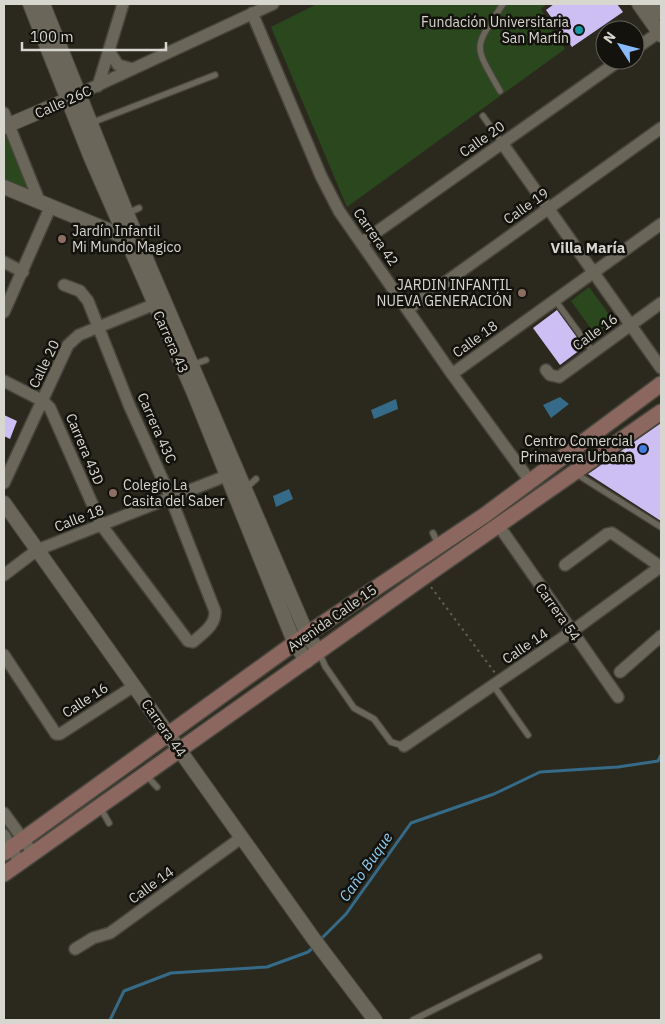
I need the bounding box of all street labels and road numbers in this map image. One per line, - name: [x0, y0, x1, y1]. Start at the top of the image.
- street label: Calle 26C: [32, 81, 94, 122]
- street label: Calle 20: [456, 117, 508, 161]
- street label: Calle 19: [500, 184, 552, 228]
- street label: Carrera 42: [349, 205, 403, 269]
- street label: Carrera 43: [149, 308, 193, 376]
- street label: Calle 16: [569, 310, 621, 354]
- street label: Calle 18: [449, 317, 501, 361]
- street label: Calle 20: [25, 337, 63, 391]
- street label: Carrera 43C: [133, 390, 181, 466]
- street label: Carrera 43D: [62, 410, 108, 488]
- street label: Calle 18: [52, 500, 106, 536]
- street label: Carrera 54: [531, 580, 585, 644]
- street label: Avenida Calle 15: [284, 581, 380, 655]
- street label: Calle 14: [499, 624, 551, 668]
- street label: Calle 16: [58, 678, 112, 722]
- street label: Carrera 44: [137, 696, 191, 760]
- street label: Calle 14: [125, 863, 177, 907]

